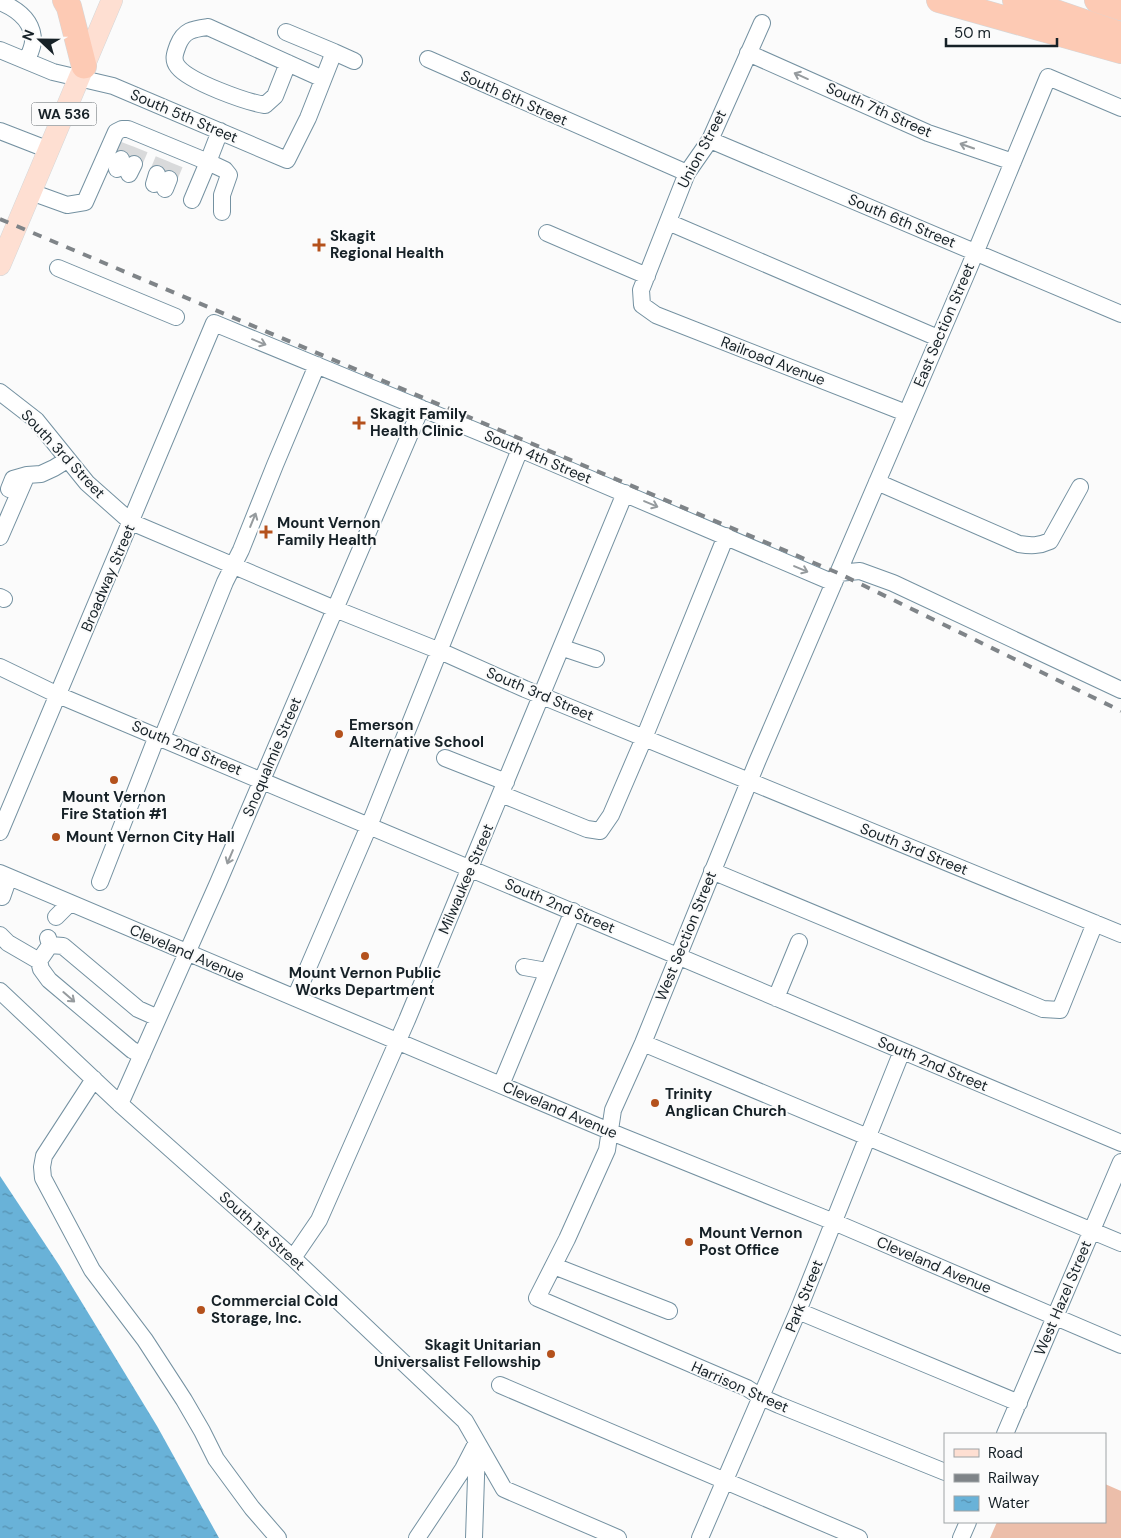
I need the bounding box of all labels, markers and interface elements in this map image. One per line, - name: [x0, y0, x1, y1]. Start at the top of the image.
- north arrow: [15, 15, 65, 65]
- scale bar: [946, 15, 1057, 47]
- text: 50 m: [954, 23, 991, 43]
- text: N: [18, 27, 38, 43]
- street label: South 6th Street: [457, 65, 571, 131]
- one-way arrow: [794, 70, 809, 80]
- street label: South 7th Street: [823, 78, 935, 142]
- street label: South 5th Street: [127, 84, 241, 148]
- road number: WA 536: [32, 102, 96, 126]
- street label: Union Street: [673, 106, 731, 192]
- one-way arrow: [959, 141, 975, 150]
- street label: South 6th Street: [845, 189, 959, 253]
- place label: Skagit Regional Health: [330, 226, 444, 263]
- marker: Skagit Regional Health: [312, 238, 326, 252]
- street label: East Section Street: [909, 260, 979, 390]
- street label: Railroad Avenue: [718, 332, 828, 390]
- one-way arrow: [251, 337, 266, 347]
- place label: Skagit Family Health Clinic: [370, 404, 467, 441]
- street label: South 3rd Street: [17, 405, 110, 503]
- marker: Skagit Family Health Clinic: [352, 416, 366, 430]
- street label: South 4th Street: [481, 425, 595, 489]
- one-way arrow: [643, 500, 658, 510]
- one-way arrow: [249, 513, 258, 528]
- place label: Mount Vernon Family Health: [277, 513, 380, 550]
- street label: Broadway Street: [76, 521, 140, 635]
- marker: Mount Vernon Family Health: [259, 525, 273, 539]
- one-way arrow: [793, 564, 808, 574]
- street label: South 3rd Street: [483, 662, 597, 726]
- street label: Snoqualmie Street: [238, 694, 306, 820]
- place label: Emerson Alternative School: [349, 715, 484, 752]
- street label: South 2nd Street: [129, 716, 245, 780]
- marker: Emerson Alternative School: [333, 728, 345, 740]
- marker: Mount Vernon Fire Station #1: [108, 774, 120, 786]
- place label: Mount Vernon Fire Station #1: [61, 787, 167, 824]
- street label: South 3rd Street: [857, 818, 971, 880]
- street label: Milwaukee Street: [434, 821, 498, 937]
- place label: Mount Vernon City Hall: [66, 827, 235, 847]
- marker: Mount Vernon City Hall: [50, 831, 62, 843]
- one-way arrow: [224, 849, 233, 864]
- street label: West Section Street: [651, 868, 721, 1004]
- street label: South 2nd Street: [502, 874, 618, 938]
- street label: Cleveland Avenue: [127, 920, 247, 986]
- marker: Mount Vernon Public Works Department: [359, 950, 371, 962]
- place label: Mount Vernon Public Works Department: [289, 963, 441, 1000]
- one-way arrow: [63, 992, 76, 1003]
- street label: South 2nd Street: [875, 1032, 991, 1096]
- street label: Cleveland Avenue: [500, 1077, 620, 1143]
- place label: Trinity Anglican Church: [665, 1084, 787, 1121]
- marker: Trinity Anglican Church: [649, 1097, 661, 1109]
- street label: South 1st Street: [215, 1187, 309, 1275]
- place label: Mount Vernon Post Office: [699, 1223, 802, 1260]
- street label: Cleveland Avenue: [874, 1232, 994, 1298]
- marker: Mount Vernon Post Office: [683, 1236, 695, 1248]
- street label: West Hazel Street: [1030, 1237, 1096, 1359]
- street label: Park Street: [780, 1257, 828, 1335]
- place label: Commercial Cold Storage, Inc.: [211, 1291, 338, 1328]
- marker: Commercial Cold Storage, Inc.: [195, 1304, 207, 1316]
- place label: Skagit Unitarian Universalist Fellowship: [374, 1335, 541, 1372]
- marker: Skagit Unitarian Universalist Fellowship: [545, 1348, 557, 1360]
- street label: Harrison Street: [688, 1357, 792, 1417]
- legend: [944, 1433, 1106, 1523]
- text: Road: [988, 1443, 1023, 1463]
- text: Railway: [988, 1468, 1040, 1488]
- text: Water: [988, 1493, 1030, 1513]

